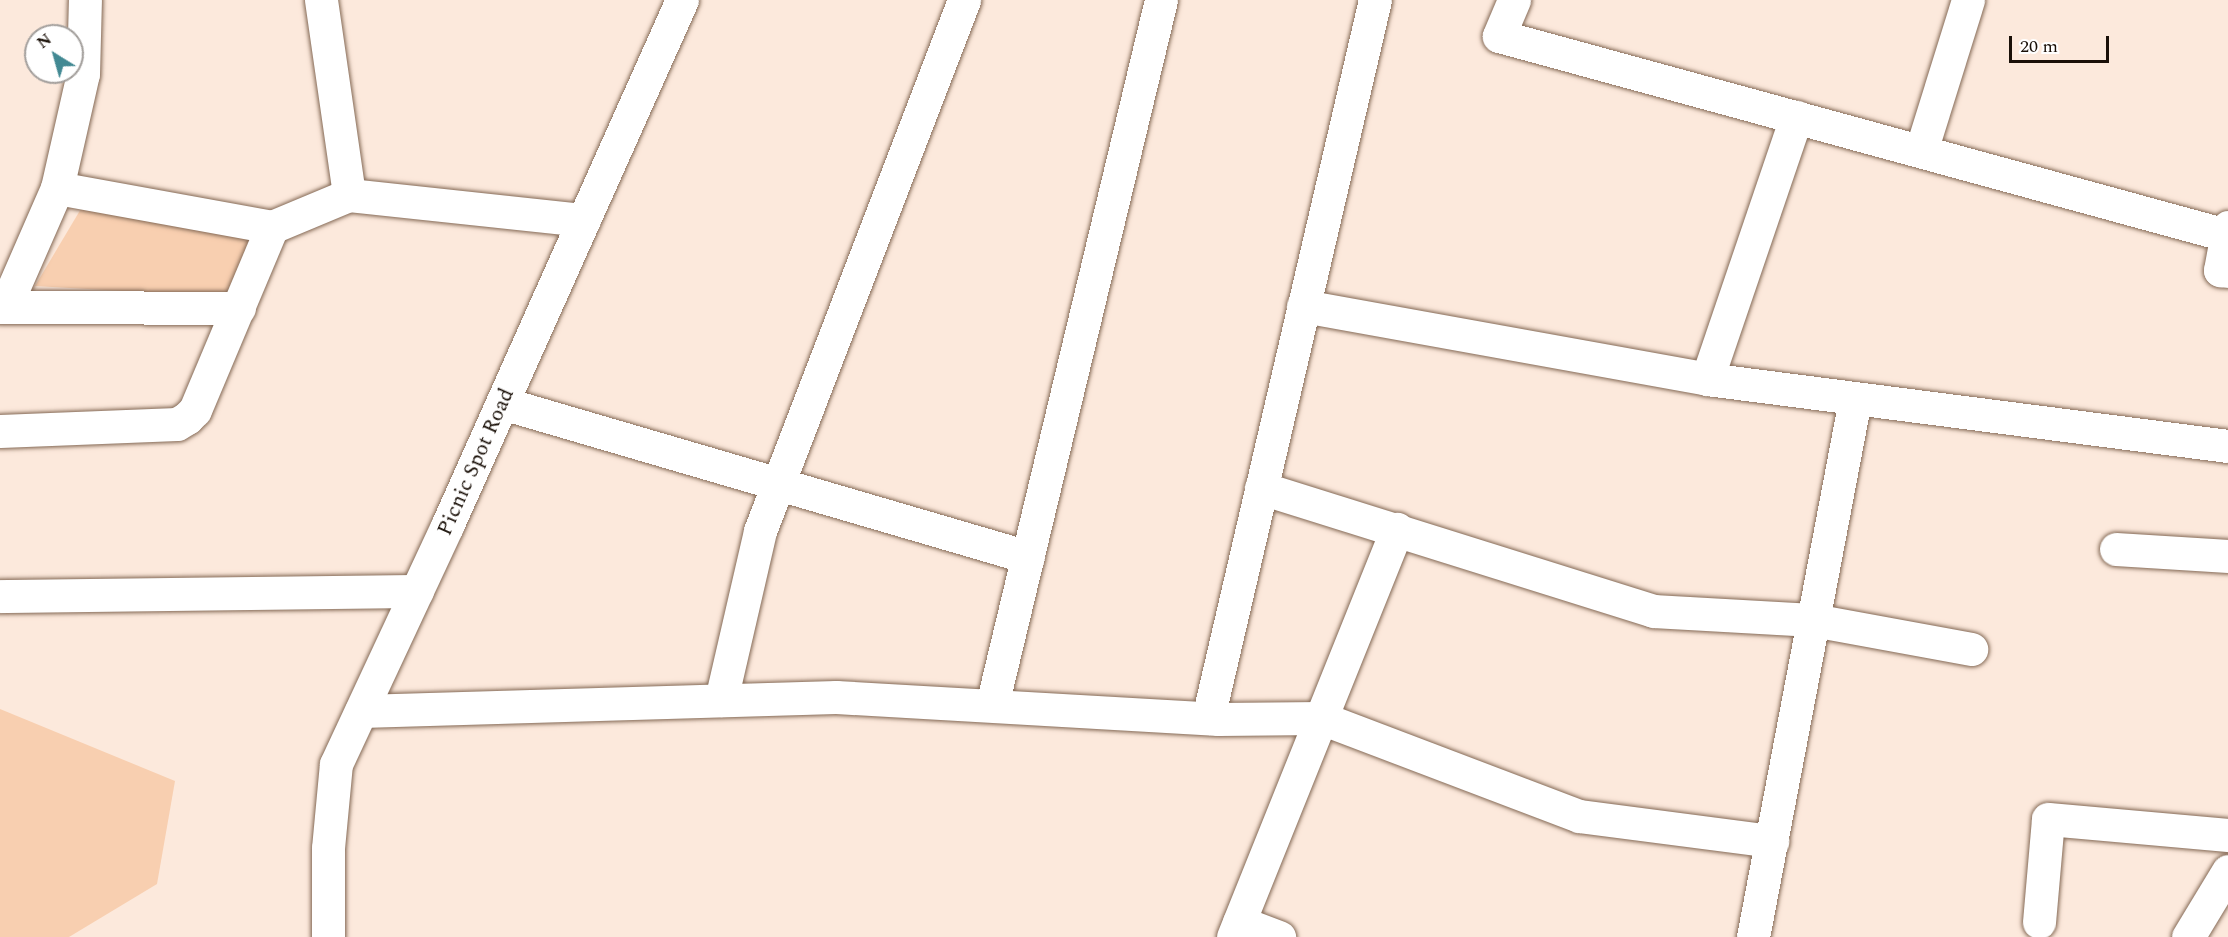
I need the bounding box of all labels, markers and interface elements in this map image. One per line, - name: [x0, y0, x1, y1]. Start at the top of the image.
- north arrow: [24, 24, 84, 84]
- scale bar: [2012, 24, 2112, 62]
- text: N: [32, 28, 57, 55]
- text: 20 m: [2020, 33, 2058, 60]
- street label: Picnic Spot Road: [432, 384, 520, 540]

